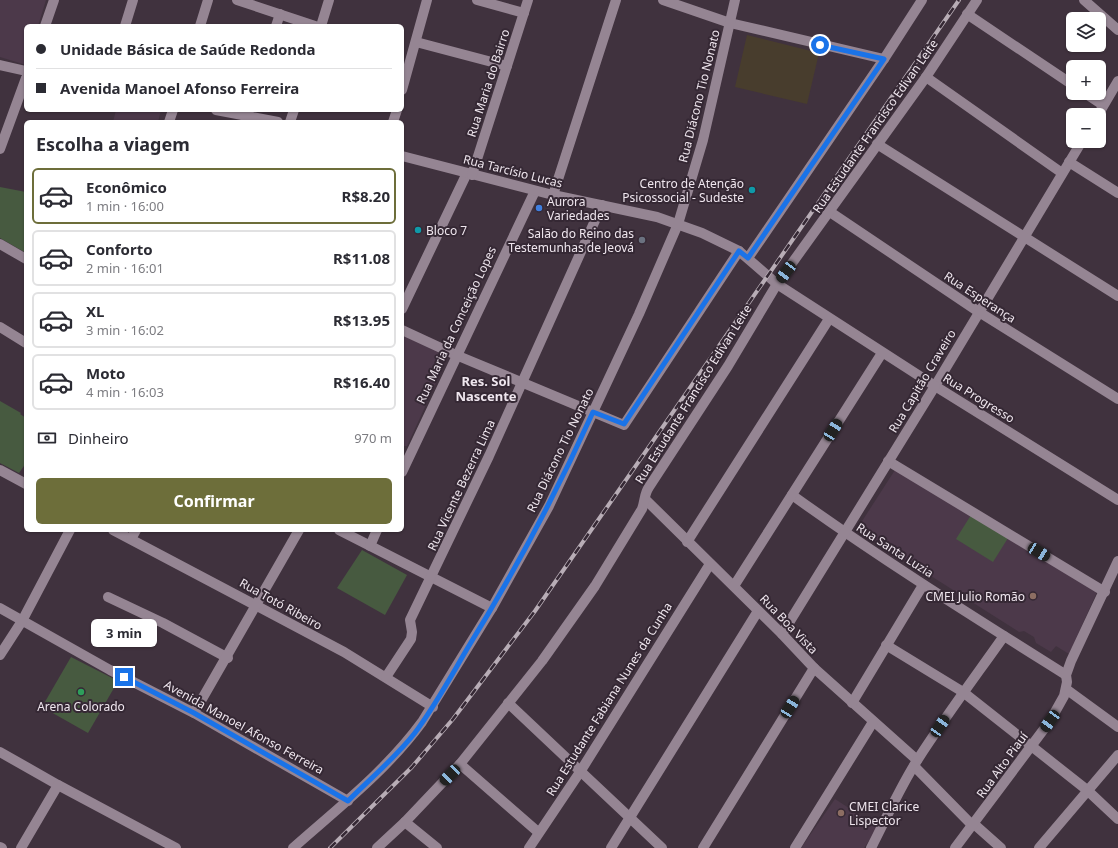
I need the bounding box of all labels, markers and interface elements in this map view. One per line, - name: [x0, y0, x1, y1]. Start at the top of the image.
- map controls: [1066, 12, 1106, 148]
- button: layers: [1066, 12, 1106, 52]
- street label: Rua Maria do Bairro: [463, 27, 513, 139]
- street label: Rua Diácono Tio Nonato: [674, 28, 724, 164]
- street label: Rua Estudante Francisco Edivan Leite: [808, 36, 942, 216]
- route start: [811, 36, 829, 54]
- text: Unidade Básica de Saúde Redonda: [60, 39, 316, 59]
- button: +: [1066, 60, 1106, 100]
- text: Avenida Manoel Afonso Ferreira: [60, 78, 299, 98]
- button: −: [1066, 108, 1106, 148]
- text: Escolha a viagem: [36, 132, 190, 156]
- street label: Rua Tarcísio Lucas: [461, 150, 565, 192]
- place label: Centro de Atenção Psicossocial - Sudeste: [622, 175, 744, 206]
- text: Econômico: [86, 177, 167, 197]
- icon: car: [38, 178, 74, 214]
- marker: Centro de Atenção Psicossocial - Sudeste: [747, 185, 757, 195]
- text: R$8.20: [342, 186, 390, 206]
- place label: Aurora Variedades: [547, 193, 610, 224]
- text: 1 min · 16:00: [86, 197, 164, 215]
- marker: Aurora Variedades: [534, 203, 544, 213]
- place label: Bloco 7: [426, 222, 467, 239]
- marker: Bloco 7: [413, 225, 423, 235]
- place label: Salão do Reino das Testemunhas de Jeová: [508, 225, 634, 256]
- marker: Salão do Reino das Testemunhas de Jeová: [637, 235, 647, 245]
- text: Conforto: [86, 239, 153, 259]
- icon: car: [38, 240, 74, 276]
- street label: Rua Maria da Conceição Lopes: [412, 243, 500, 406]
- text: R$11.08: [333, 248, 390, 268]
- text: 2 min · 16:01: [86, 259, 164, 277]
- car: [774, 259, 798, 285]
- street label: Rua Esperança: [941, 267, 1019, 327]
- text: XL: [86, 301, 104, 321]
- street label: Rua Estudante Francisco Edivan Leite: [631, 301, 756, 487]
- icon: car: [38, 302, 74, 338]
- text: R$13.95: [333, 310, 390, 330]
- text: 3 min · 16:02: [86, 321, 164, 339]
- street label: Rua Capitão Craveiro: [884, 326, 960, 436]
- text: Moto: [86, 363, 125, 383]
- icon: car: [38, 364, 74, 400]
- street label: Rua Progresso: [940, 369, 1018, 427]
- text: R$16.40: [333, 372, 390, 392]
- district label: Res. Sol Nascente: [455, 372, 517, 405]
- text: 4 min · 16:03: [86, 383, 164, 401]
- street label: Rua Diácono Tio Nonato: [522, 385, 598, 515]
- street label: Rua Vicente Bezerra Lima: [423, 417, 499, 553]
- car: [822, 417, 844, 443]
- icon: cash: [36, 427, 58, 449]
- text: Dinheiro: [68, 428, 129, 448]
- text: 970 m: [354, 429, 392, 447]
- button: Confirmar: [36, 478, 392, 524]
- street label: Rua Santa Luzia: [853, 519, 937, 581]
- car: [1026, 541, 1052, 563]
- street label: Rua Totó Ribeiro: [237, 574, 325, 634]
- place label: CMEI Julio Romão: [925, 588, 1025, 605]
- street label: Rua Boa Vista: [756, 590, 822, 658]
- marker: CMEI Julio Romão: [1028, 591, 1038, 601]
- street label: Rua Estudante Fabiana Nunes da Cunha: [542, 599, 676, 799]
- callout: 3 min: [91, 619, 157, 647]
- text: 3 min: [106, 624, 142, 642]
- route end: [115, 668, 133, 686]
- street label: Avenida Manoel Afonso Ferreira: [161, 676, 327, 778]
- marker: Arena Colorado: [76, 687, 86, 697]
- car: [779, 694, 801, 720]
- place label: Arena Colorado: [37, 698, 125, 715]
- car: [1038, 708, 1062, 734]
- car: [928, 713, 952, 739]
- street label: Rua Alto Piauí: [972, 728, 1032, 801]
- car: [437, 762, 463, 788]
- place label: CMEI Clarice Lispector: [849, 798, 920, 829]
- marker: CMEI Clarice Lispector: [836, 808, 846, 818]

